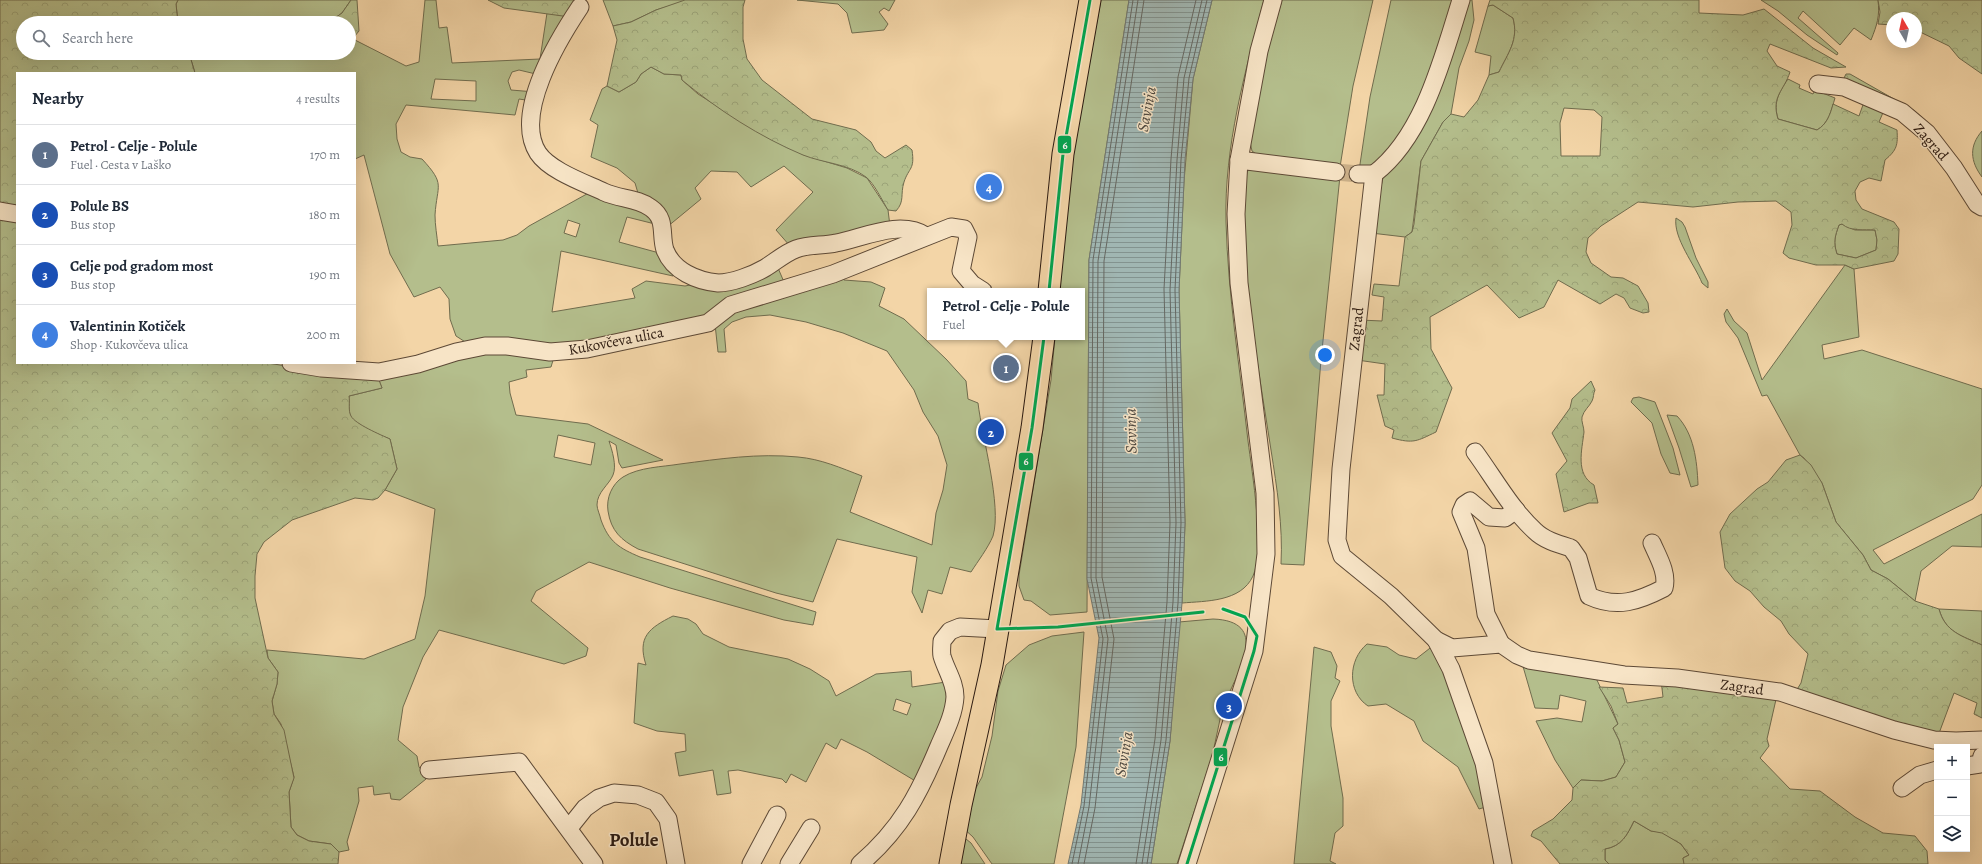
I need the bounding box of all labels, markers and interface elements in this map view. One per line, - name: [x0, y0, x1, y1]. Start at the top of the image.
- north arrow: [1886, 12, 1922, 48]
- search box: [16, 16, 356, 60]
- icon: search: [30, 27, 52, 49]
- text: Search here: [62, 28, 133, 48]
- water label: Savinja: [1132, 84, 1162, 134]
- text: Nearby: [32, 87, 83, 110]
- text: 4 results: [296, 90, 340, 107]
- street label: Zagrad: [1909, 119, 1954, 166]
- line badge: 6: [1057, 135, 1072, 154]
- text: Petrol - Celje - Polule: [70, 136, 197, 156]
- text: 6: [1062, 138, 1068, 153]
- text: 1: [43, 146, 47, 163]
- text: 170 m: [310, 146, 340, 163]
- text: Fuel · Cesta v Laško: [70, 156, 171, 173]
- pin: 4: [976, 172, 1002, 202]
- text: Polule BS: [70, 196, 129, 216]
- text: 2: [42, 206, 48, 223]
- text: 180 m: [309, 206, 340, 223]
- text: Bus stop: [70, 216, 115, 233]
- text: Celje pod gradom most: [70, 256, 213, 276]
- text: 3: [42, 266, 48, 283]
- text: 190 m: [309, 266, 340, 283]
- text: Bus stop: [70, 276, 115, 293]
- popup: [927, 288, 1085, 340]
- text: Petrol - Celje - Polule: [942, 296, 1070, 316]
- street label: Zagrad: [1344, 305, 1368, 352]
- text: Valentinin Kotiček: [70, 316, 185, 336]
- text: Fuel: [942, 316, 965, 333]
- street label: Kukovčeva ulica: [567, 322, 665, 360]
- text: 4: [42, 326, 48, 343]
- text: 200 m: [307, 326, 340, 343]
- text: Shop · Kukovčeva ulica: [70, 336, 188, 353]
- your location: [1315, 345, 1335, 365]
- pin: 1: [993, 353, 1019, 383]
- water label: Savinja: [1120, 407, 1142, 454]
- pin: 2: [978, 417, 1004, 447]
- line badge: 6: [1018, 452, 1034, 471]
- text: 6: [1023, 454, 1029, 469]
- street label: Zagrad: [1719, 674, 1766, 700]
- pin: 3: [1216, 691, 1242, 721]
- water label: Savinja: [1109, 729, 1139, 778]
- map controls: [1934, 744, 1970, 852]
- button: +: [1934, 744, 1970, 780]
- line badge: 6: [1213, 747, 1228, 767]
- text: 6: [1218, 750, 1224, 765]
- button: −: [1934, 780, 1970, 816]
- button: layers: [1934, 816, 1970, 852]
- district label: Polule: [609, 827, 659, 853]

